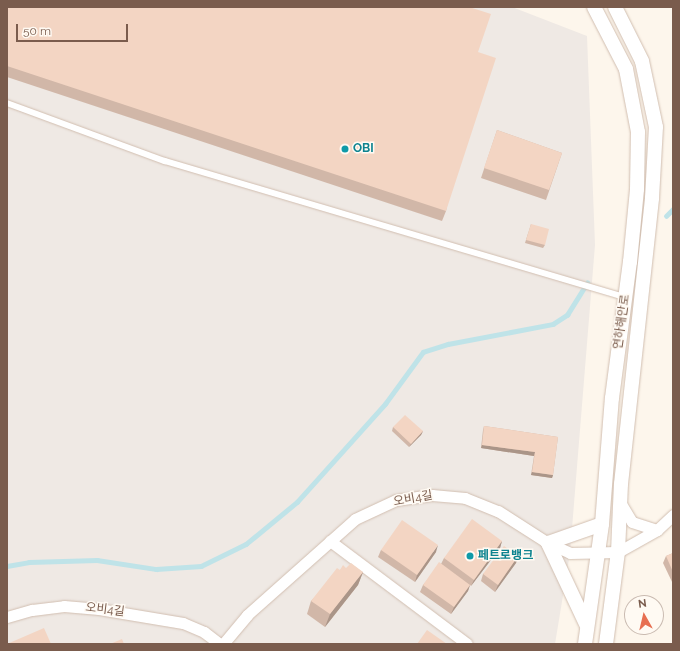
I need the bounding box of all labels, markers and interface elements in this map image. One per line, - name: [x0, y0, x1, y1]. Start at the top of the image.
- scale bar: [18, 16, 130, 42]
- text: 50 m: [23, 24, 51, 38]
- place label: OBI: [353, 142, 374, 156]
- marker: OBI: [340, 144, 350, 154]
- street label: 연하해안로: [611, 294, 633, 350]
- street label: 오비4길: [392, 488, 434, 510]
- place label: 페트로뱅크: [478, 549, 533, 563]
- marker: 페트로뱅크: [465, 551, 475, 561]
- north arrow: [624, 595, 664, 635]
- text: N: [637, 597, 647, 611]
- street label: 오비4길: [84, 600, 126, 620]

